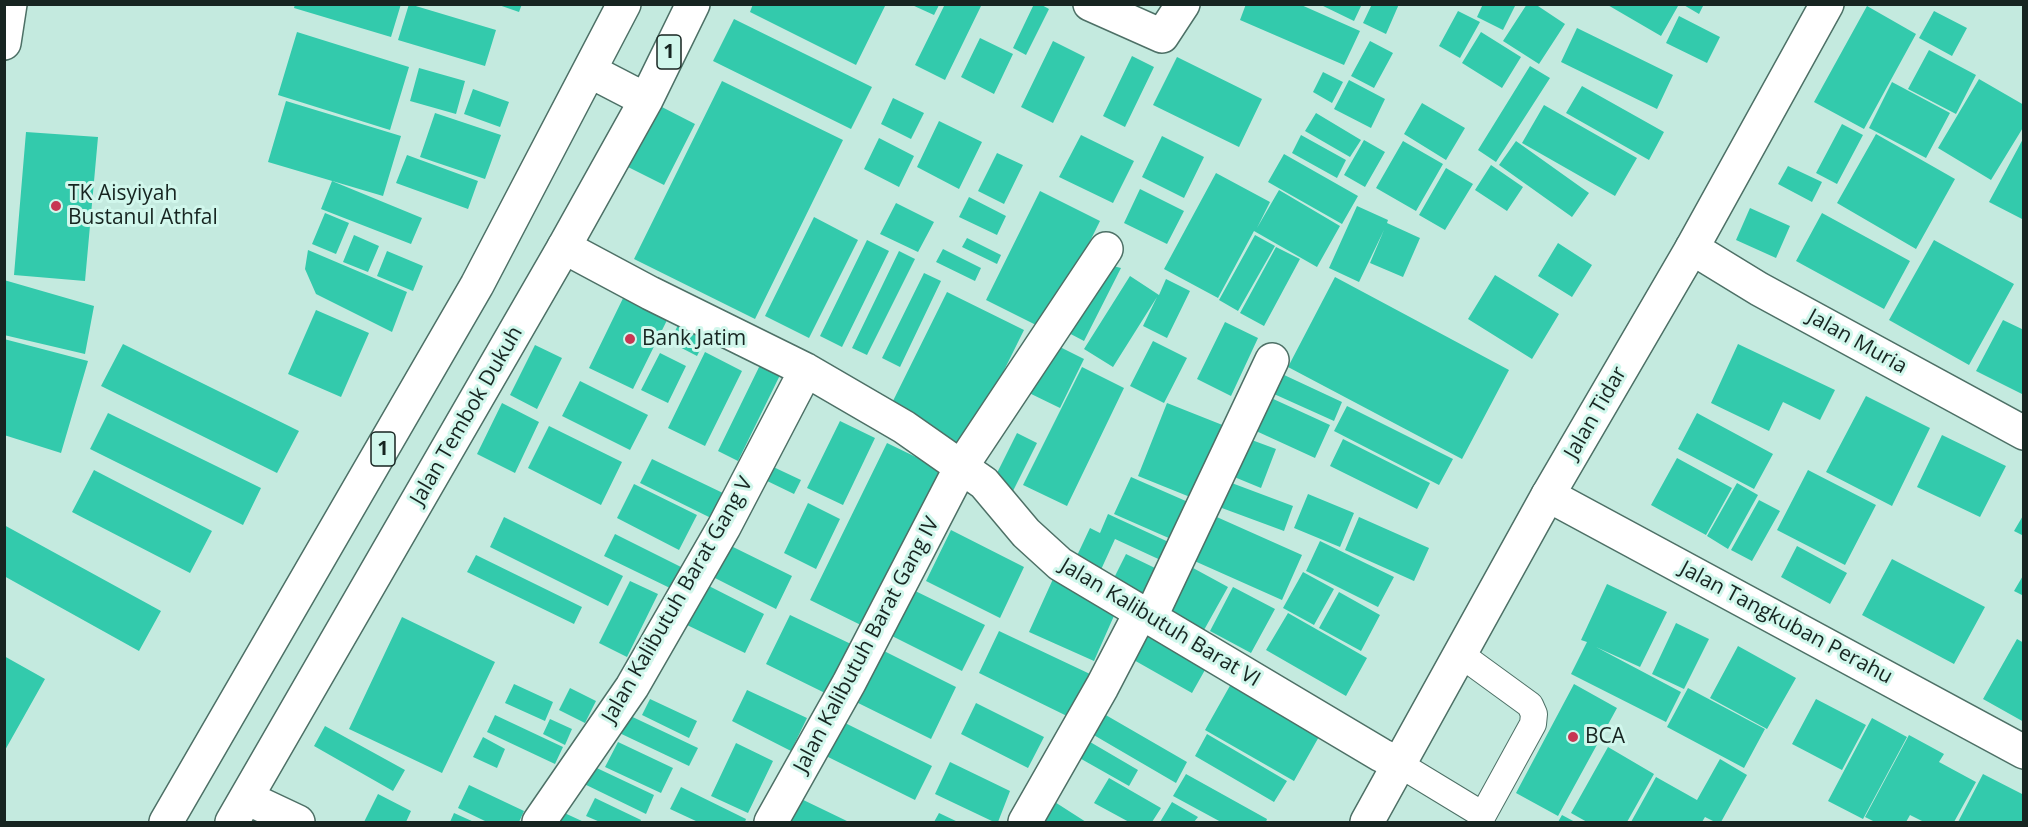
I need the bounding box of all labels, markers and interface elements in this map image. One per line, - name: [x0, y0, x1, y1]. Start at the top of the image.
- road number: 1: [657, 35, 681, 69]
- place label: TK Aisyiyah Bustanul Athfal: [68, 181, 218, 231]
- marker: TK Aisyiyah Bustanul Athfal: [49, 199, 63, 213]
- street label: Jalan Muria: [1803, 304, 1911, 380]
- street label: Jalan Tembok Dukuh: [406, 322, 528, 510]
- place label: Bank Jatim: [642, 326, 746, 352]
- marker: Bank Jatim: [623, 332, 637, 346]
- street label: Jalan Tidar: [1559, 362, 1633, 464]
- road number: 1: [371, 432, 395, 466]
- street label: Jalan Kalibutuh Barat Gang V: [597, 473, 759, 727]
- street label: Jalan Kalibutuh Barat Gang IV: [789, 513, 945, 777]
- street label: Jalan Kalibutuh Barat VI: [1055, 553, 1265, 693]
- street label: Jalan Tangkuban Perahu: [1675, 556, 1897, 690]
- place label: BCA: [1585, 724, 1625, 750]
- marker: BCA: [1566, 730, 1580, 744]

